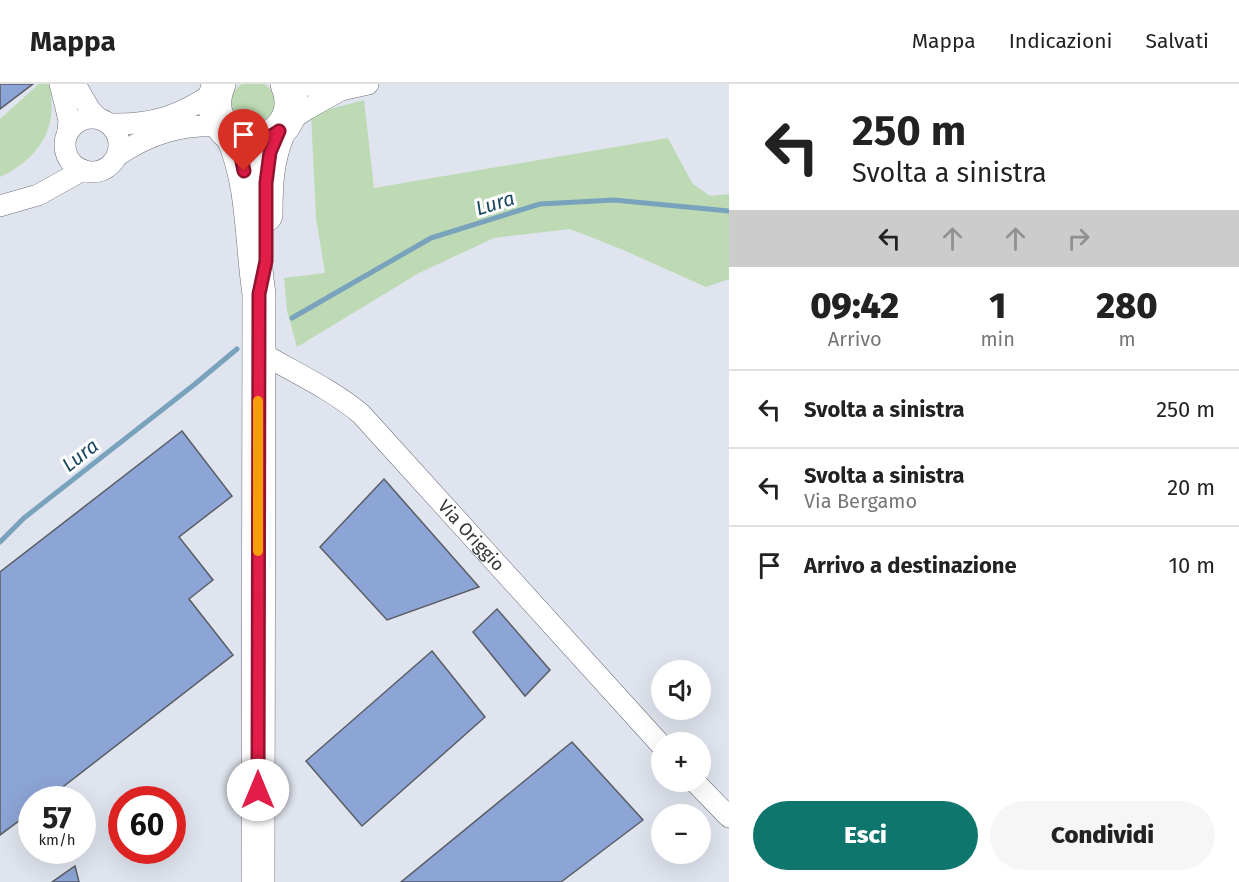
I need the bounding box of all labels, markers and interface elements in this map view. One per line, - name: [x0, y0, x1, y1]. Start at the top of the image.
- text: Mappa: [30, 25, 116, 58]
- text: Mappa: [912, 28, 976, 54]
- text: Indicazioni: [1009, 28, 1112, 54]
- text: Salvati: [1145, 28, 1209, 54]
- text: 250 m: [852, 106, 966, 156]
- icon: left: [753, 108, 831, 186]
- pin: [218, 109, 269, 171]
- icon: arrive: [227, 118, 260, 151]
- text: Svolta a sinistra: [852, 157, 1047, 189]
- water label: Lura: [473, 186, 517, 220]
- icon: left: [873, 222, 906, 255]
- icon: ahead: [936, 222, 969, 255]
- icon: ahead: [999, 222, 1032, 255]
- icon: right: [1062, 222, 1095, 255]
- text: 09:42: [810, 284, 899, 328]
- text: 1: [989, 284, 1006, 328]
- text: 280: [1096, 284, 1158, 328]
- text: Arrivo: [828, 327, 882, 351]
- text: min: [980, 327, 1015, 351]
- text: m: [1118, 327, 1136, 351]
- icon: left: [753, 393, 786, 426]
- text: Svolta a sinistra: [804, 396, 965, 423]
- text: 250 m: [1156, 396, 1215, 423]
- water label: Lura: [57, 433, 103, 477]
- text: Svolta a sinistra: [804, 462, 965, 489]
- icon: left: [753, 471, 786, 504]
- text: 20 m: [1167, 474, 1215, 501]
- text: Via Bergamo: [804, 489, 917, 513]
- street label: Via Origgio: [433, 495, 509, 576]
- icon: arrive: [753, 549, 786, 582]
- text: Arrivo a destinazione: [804, 552, 1017, 579]
- text: 10 m: [1169, 552, 1215, 579]
- map controls: [651, 660, 711, 864]
- button: sound: [651, 660, 711, 720]
- button: +: [651, 732, 711, 792]
- position arrow: [226, 758, 290, 822]
- speed limit sign: 60: [108, 786, 186, 864]
- text: 57: [42, 800, 72, 836]
- button: Esci: [753, 801, 978, 870]
- button: Condividi: [990, 801, 1215, 870]
- button: −: [651, 804, 711, 864]
- text: km/h: [38, 831, 76, 849]

